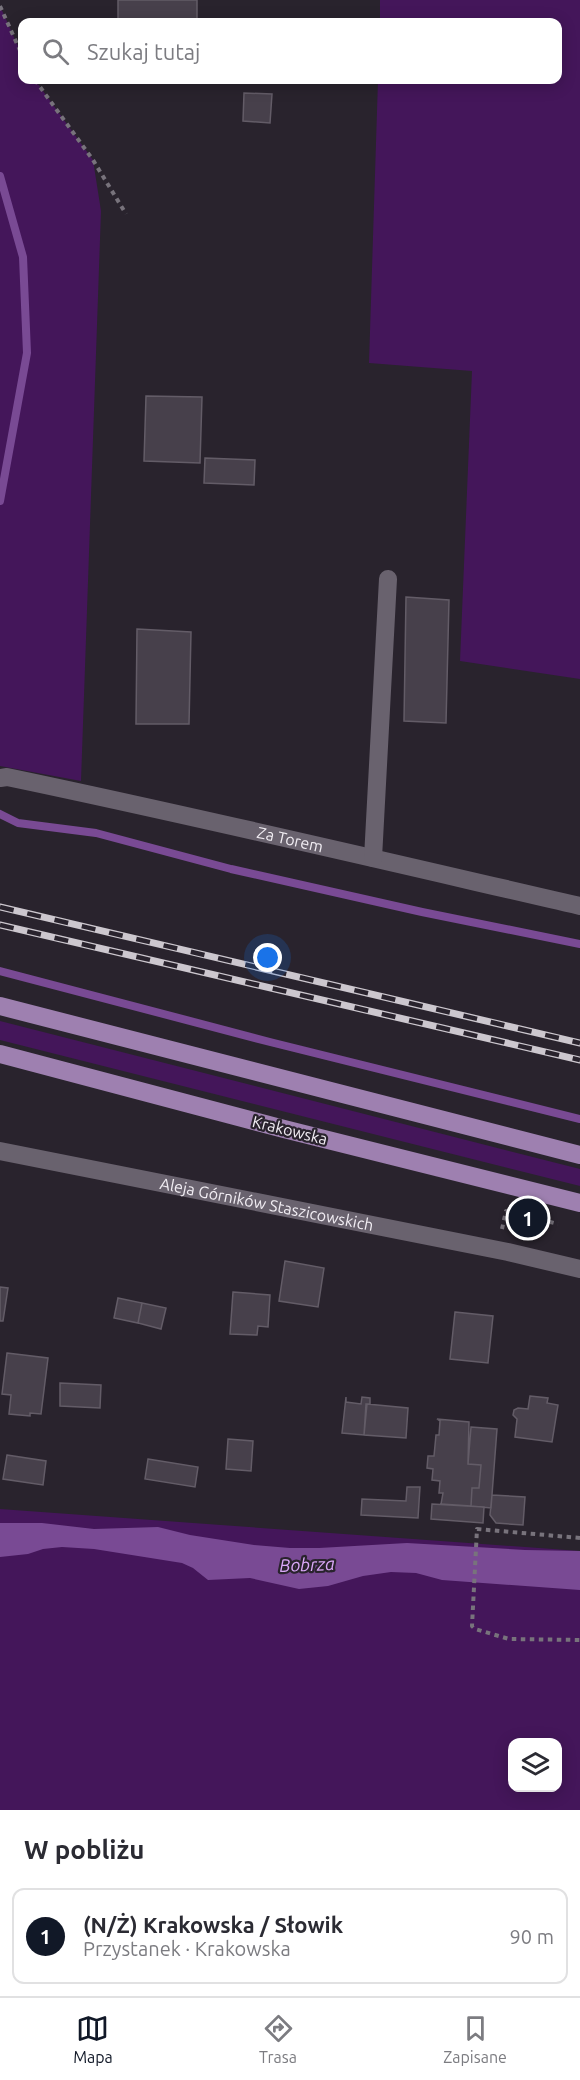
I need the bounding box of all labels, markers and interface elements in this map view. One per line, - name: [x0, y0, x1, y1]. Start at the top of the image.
- search box: [18, 18, 562, 84]
- icon: search: [39, 35, 72, 68]
- text: Szukaj tutaj: [87, 39, 200, 64]
- street label: Za Torem: [255, 823, 325, 855]
- your location: [253, 943, 282, 972]
- street label: Krakowska: [251, 1112, 329, 1148]
- street label: Aleja Górników Staszicowskich: [158, 1174, 375, 1234]
- pin: 1: [508, 1196, 548, 1240]
- water label: Bobrza: [279, 1553, 335, 1575]
- map controls: [508, 1738, 562, 1792]
- button: layers: [508, 1738, 562, 1792]
- text: W pobliżu: [24, 1835, 145, 1864]
- text: (N/Ż) Krakowska / Słowik: [83, 1912, 343, 1937]
- text: 1: [40, 1925, 51, 1948]
- text: 90 m: [510, 1925, 554, 1948]
- text: Przystanek · Krakowska: [83, 1937, 291, 1960]
- tab: Mapa: [73, 2012, 113, 2066]
- tab: Trasa: [259, 2012, 297, 2066]
- tab: Zapisane: [443, 2012, 507, 2066]

